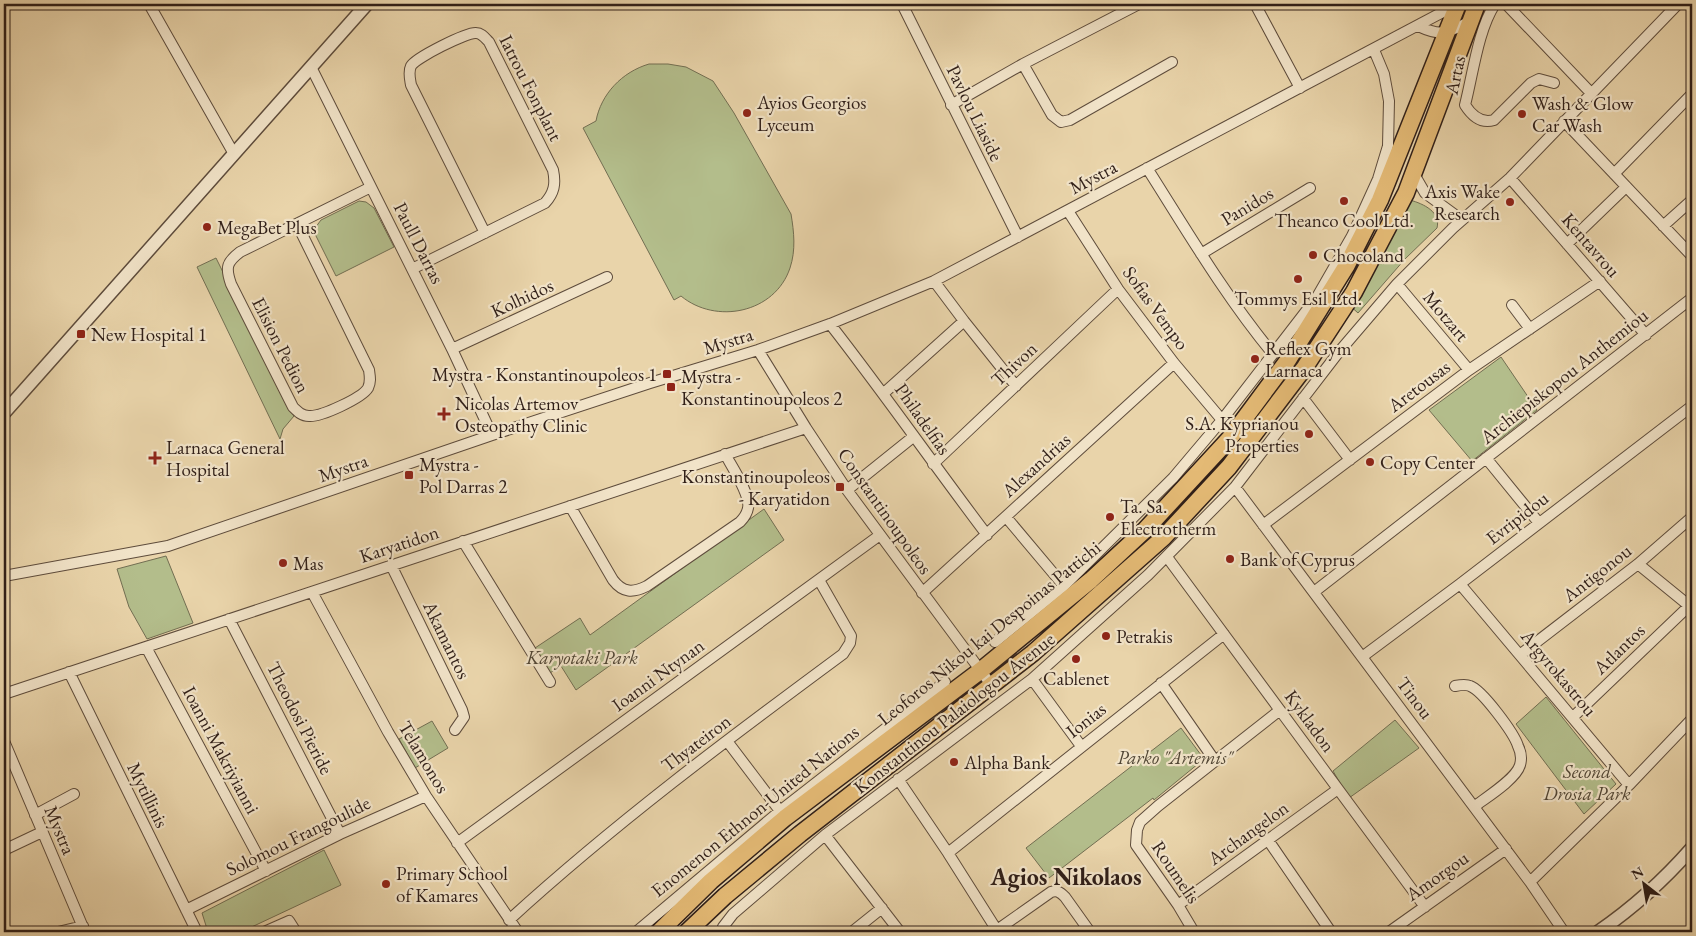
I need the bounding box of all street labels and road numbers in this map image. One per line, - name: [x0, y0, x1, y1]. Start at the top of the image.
- street label: Iatrou Fonplant: [494, 31, 568, 145]
- street label: Artas: [1438, 53, 1471, 98]
- street label: Pavlou Liaside: [941, 61, 1009, 165]
- street label: Mystra: [1065, 154, 1122, 200]
- street label: Panidos: [1216, 181, 1278, 231]
- street label: Paull Darras: [388, 198, 450, 288]
- street label: Kentavrou: [1556, 208, 1626, 282]
- street label: Sofias Vempo: [1117, 261, 1195, 355]
- street label: Kolhidos: [487, 273, 557, 323]
- street label: Motzart: [1417, 285, 1475, 347]
- street label: Elision Pedion: [246, 293, 316, 397]
- street label: Archiepiskopou Anthemiou: [1474, 303, 1653, 450]
- street label: Mystra: [700, 322, 756, 360]
- street label: Thivon: [986, 336, 1042, 392]
- street label: Aretousas: [1382, 354, 1455, 418]
- street label: Philadelfias: [889, 378, 957, 460]
- street label: Alexandrias: [995, 427, 1076, 503]
- street label: Constantinoupoleos: [832, 443, 938, 579]
- street label: Mystra: [315, 448, 371, 488]
- street label: Evripidou: [1481, 486, 1553, 550]
- street label: Karyatidon: [356, 519, 442, 569]
- street label: Leoforos Nikou kai Despoinas Pattichi: [872, 535, 1106, 731]
- street label: Antigonou: [1557, 538, 1637, 608]
- street label: Akamantos: [417, 596, 477, 683]
- street label: Atlantos: [1587, 618, 1650, 680]
- street label: Argyrokastrou: [1515, 624, 1603, 722]
- street label: Konstantinou Palaiologou Avenue: [848, 627, 1060, 799]
- street label: Ioanni Ntynan: [607, 633, 709, 717]
- street label: Theodosi Pieride: [261, 657, 339, 779]
- street label: Tinou: [1391, 672, 1439, 724]
- street label: Ioanni Makriyianni: [177, 682, 265, 818]
- street label: Kykladon: [1279, 685, 1341, 757]
- street label: Ionias: [1061, 697, 1111, 743]
- street label: Thyateiron: [656, 709, 736, 777]
- street label: Telamonos: [393, 716, 455, 798]
- street label: Enomenon Ethnon-United Nations: [646, 719, 864, 903]
- street label: Mytillinis: [121, 758, 175, 832]
- street label: Solomou Frangoulide: [222, 790, 374, 882]
- street label: Archangelon: [1202, 795, 1293, 871]
- street label: Mystra: [39, 802, 82, 859]
- street label: Roumelis: [1146, 836, 1206, 908]
- street label: Amorgou: [1400, 845, 1473, 907]

